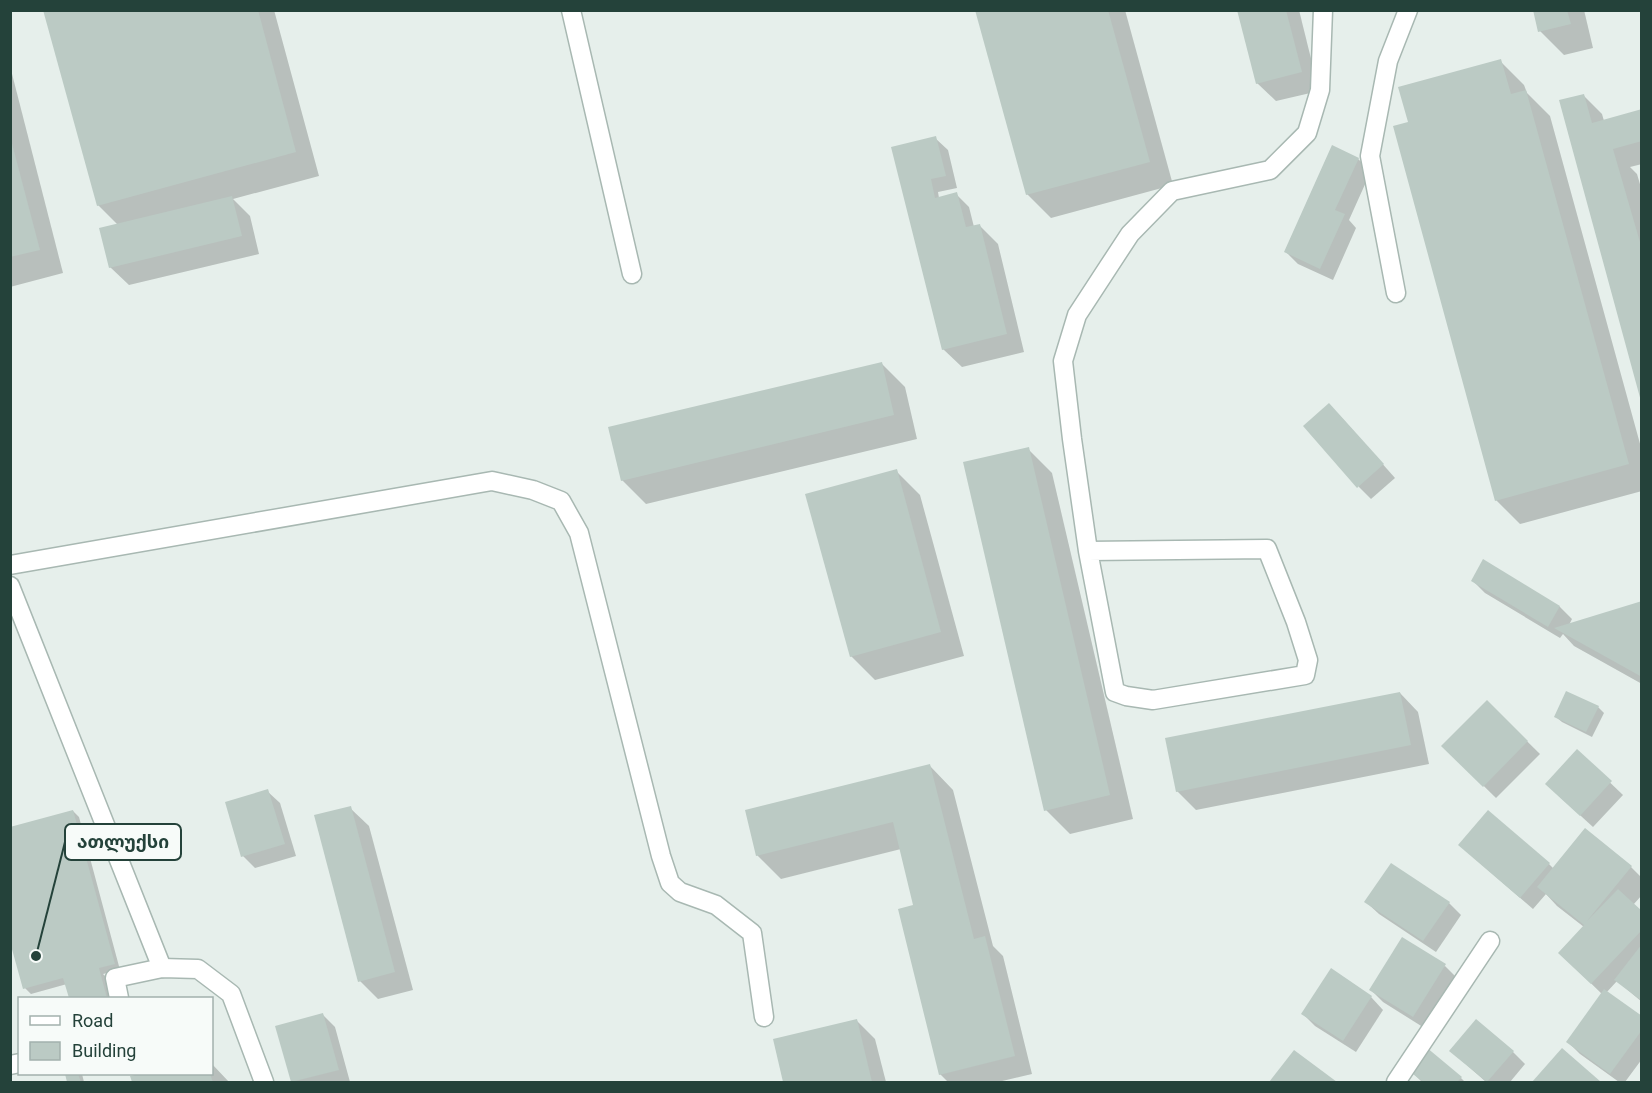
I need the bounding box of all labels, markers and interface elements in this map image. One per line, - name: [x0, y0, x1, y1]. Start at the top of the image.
- callout: ათლუქსი: [65, 824, 181, 860]
- text: ათლუქსი: [77, 831, 169, 853]
- legend: [18, 997, 213, 1075]
- text: Road: [72, 1010, 113, 1031]
- text: Building: [72, 1040, 136, 1061]

